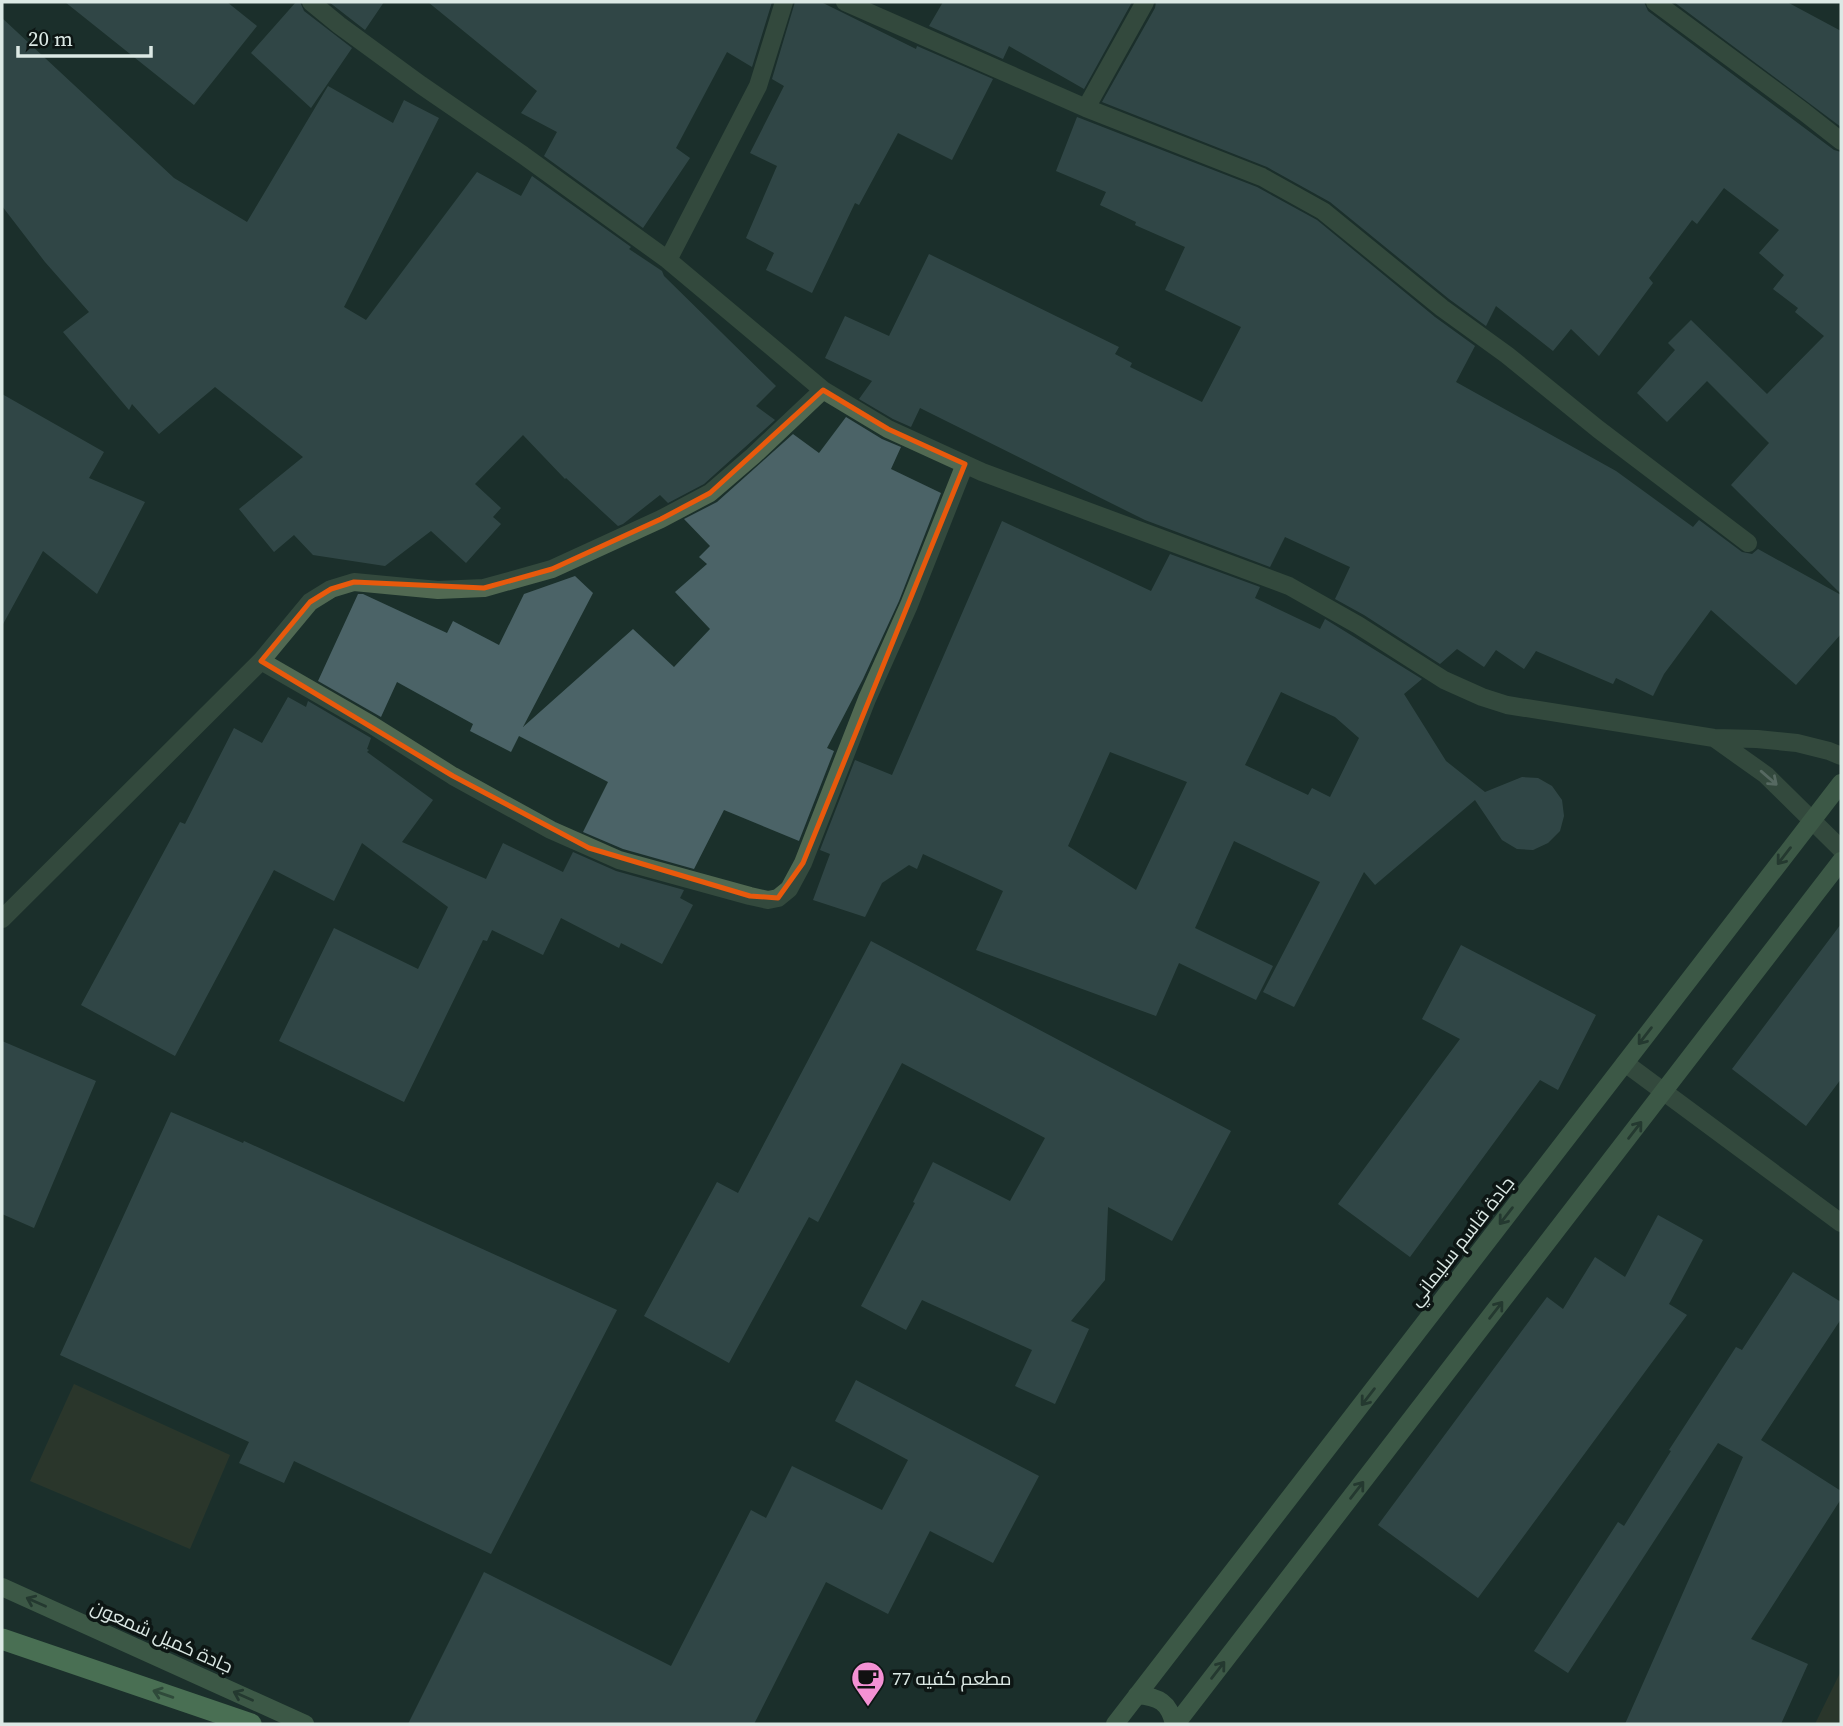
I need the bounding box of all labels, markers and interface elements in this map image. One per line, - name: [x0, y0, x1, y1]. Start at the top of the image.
- scale bar: [18, 14, 150, 58]
- text: 20 m: [28, 24, 73, 53]
- one-way arrow: [1760, 770, 1778, 786]
- one-way arrow: [1777, 846, 1792, 865]
- one-way arrow: [1638, 1027, 1653, 1045]
- one-way arrow: [1627, 1121, 1642, 1139]
- street label: جادة قاسم سليماني: [1402, 1171, 1521, 1313]
- one-way arrow: [1499, 1207, 1514, 1225]
- one-way arrow: [1488, 1301, 1503, 1320]
- one-way arrow: [1360, 1387, 1375, 1405]
- one-way arrow: [1349, 1481, 1364, 1500]
- street label: جادة كميل شمعون: [87, 1593, 237, 1679]
- one-way arrow: [26, 1595, 47, 1608]
- cafe icon: مطعم كفيه 77: [849, 1659, 887, 1708]
- one-way arrow: [1210, 1661, 1225, 1680]
- place label: مطعم كفيه 77: [892, 1665, 1012, 1692]
- one-way arrow: [153, 1687, 175, 1699]
- one-way arrow: [233, 1689, 254, 1702]

